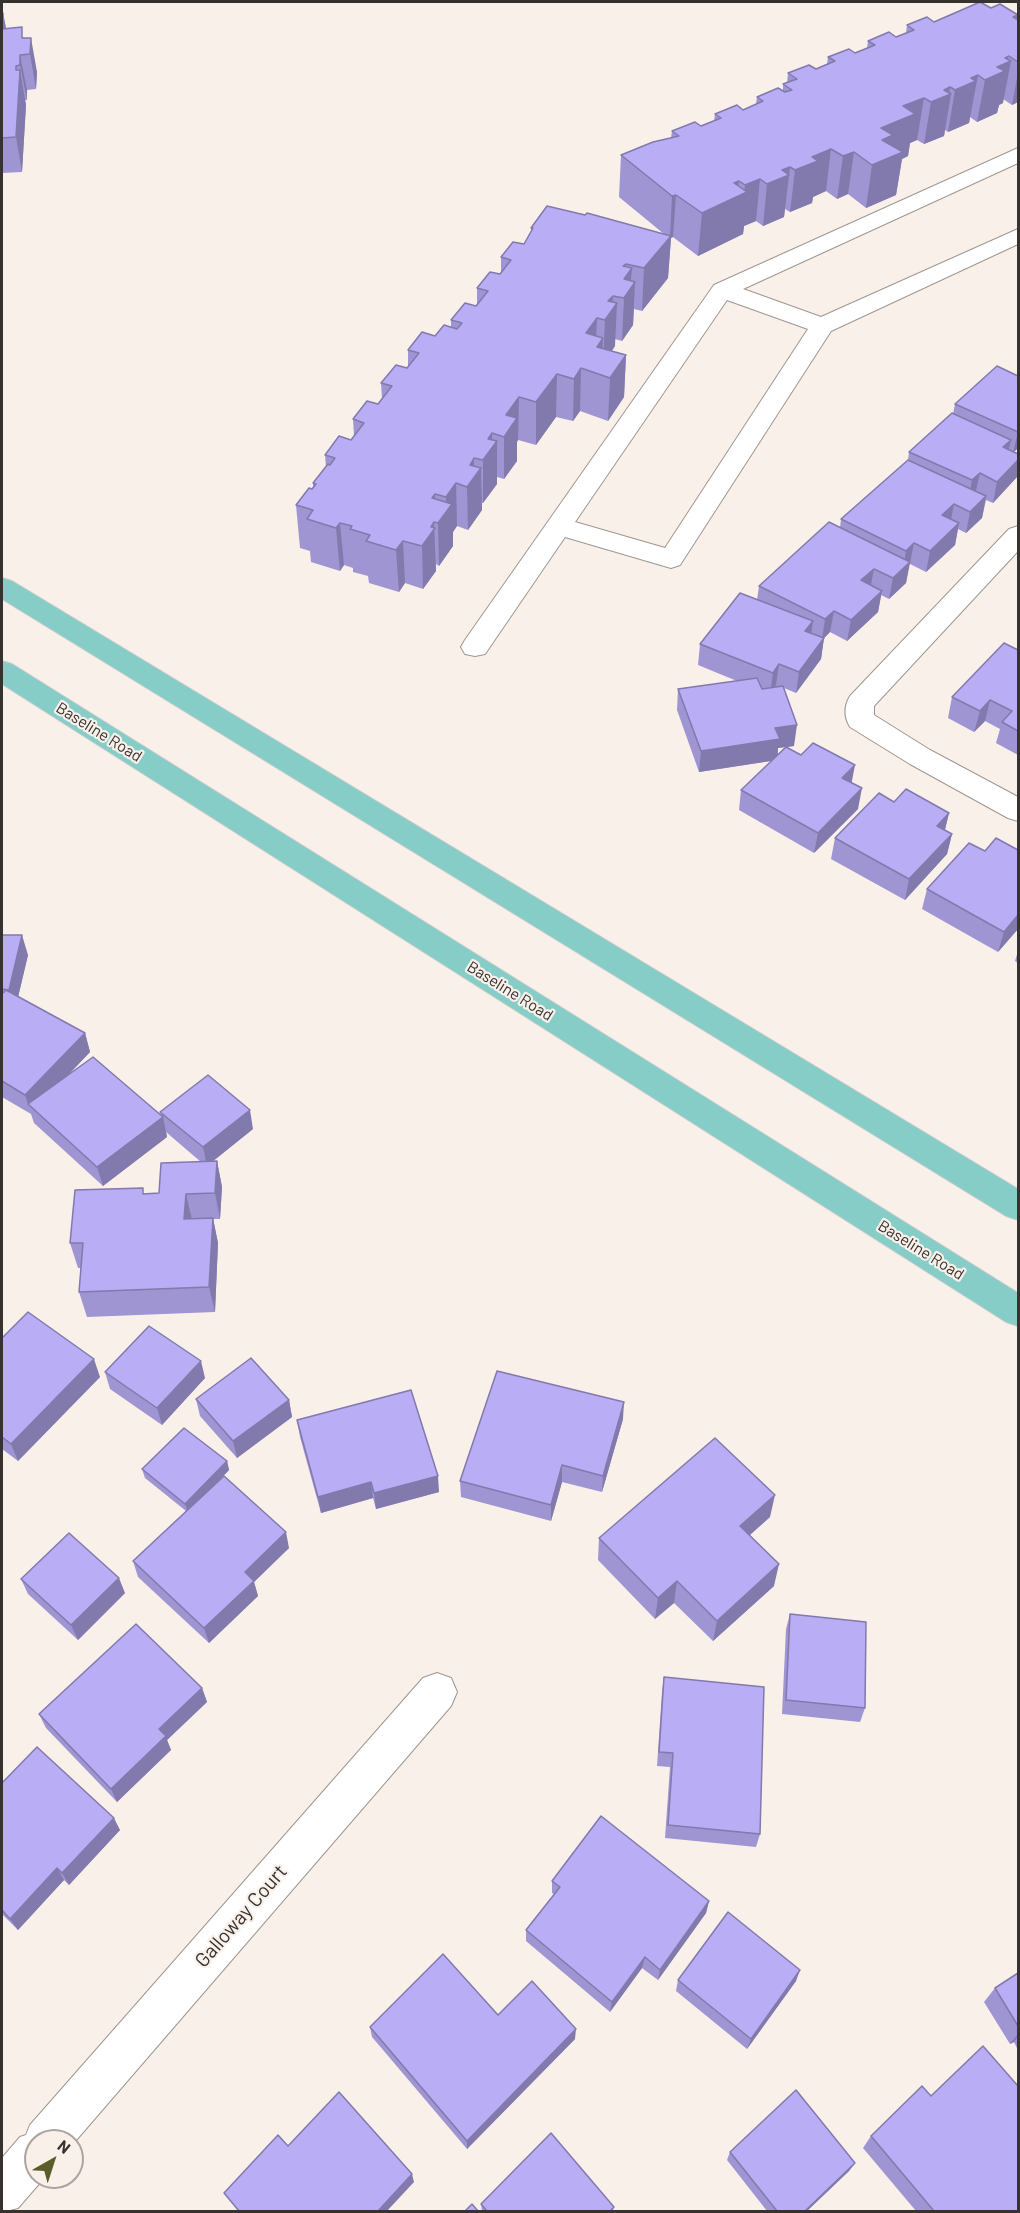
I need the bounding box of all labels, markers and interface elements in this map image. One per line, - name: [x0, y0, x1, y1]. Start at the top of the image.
- street label: Baseline Road: [52, 698, 146, 766]
- street label: Baseline Road: [463, 957, 557, 1025]
- street label: Baseline Road: [874, 1216, 968, 1284]
- street label: Galloway Court: [190, 1860, 292, 1972]
- north arrow: [24, 2129, 84, 2189]
- text: N: [54, 2135, 74, 2157]

